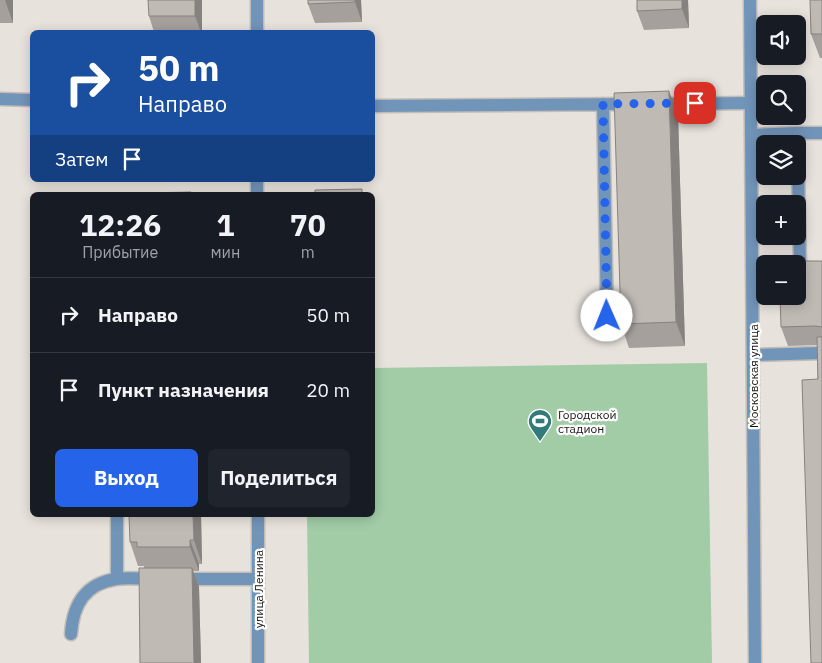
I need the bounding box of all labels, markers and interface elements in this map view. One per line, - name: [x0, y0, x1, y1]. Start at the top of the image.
- map controls: [756, 15, 806, 305]
- button: sound: [756, 15, 806, 65]
- text: 50 m: [138, 45, 220, 91]
- icon: right: [55, 50, 120, 115]
- button: search: [756, 75, 806, 125]
- pin: [674, 82, 716, 124]
- text: Направо: [138, 89, 227, 118]
- icon: arrive: [681, 89, 709, 117]
- button: layers: [756, 135, 806, 185]
- icon: arrive: [118, 145, 146, 173]
- text: Затем: [55, 147, 108, 171]
- button: +: [756, 195, 806, 245]
- text: 12:26: [79, 205, 161, 244]
- text: 1: [216, 205, 234, 244]
- text: 70: [290, 205, 326, 244]
- text: Прибытие: [82, 242, 158, 262]
- text: мин: [210, 242, 240, 262]
- text: m: [301, 242, 315, 262]
- button: −: [756, 255, 806, 305]
- position arrow: [580, 289, 632, 341]
- icon: right: [55, 301, 83, 329]
- text: Направо: [98, 303, 178, 327]
- text: 50 m: [306, 303, 350, 327]
- street label: Московская улица: [746, 324, 761, 428]
- icon: arrive: [55, 376, 83, 404]
- text: Пункт назначения: [98, 378, 269, 402]
- text: 20 m: [306, 378, 350, 402]
- place label: Городской стадион: [558, 407, 617, 436]
- sports icon: Городской стадион: [527, 408, 553, 442]
- button: Выход: [55, 449, 198, 507]
- button: Поделиться: [208, 449, 350, 507]
- street label: улица Ленина: [251, 549, 266, 628]

